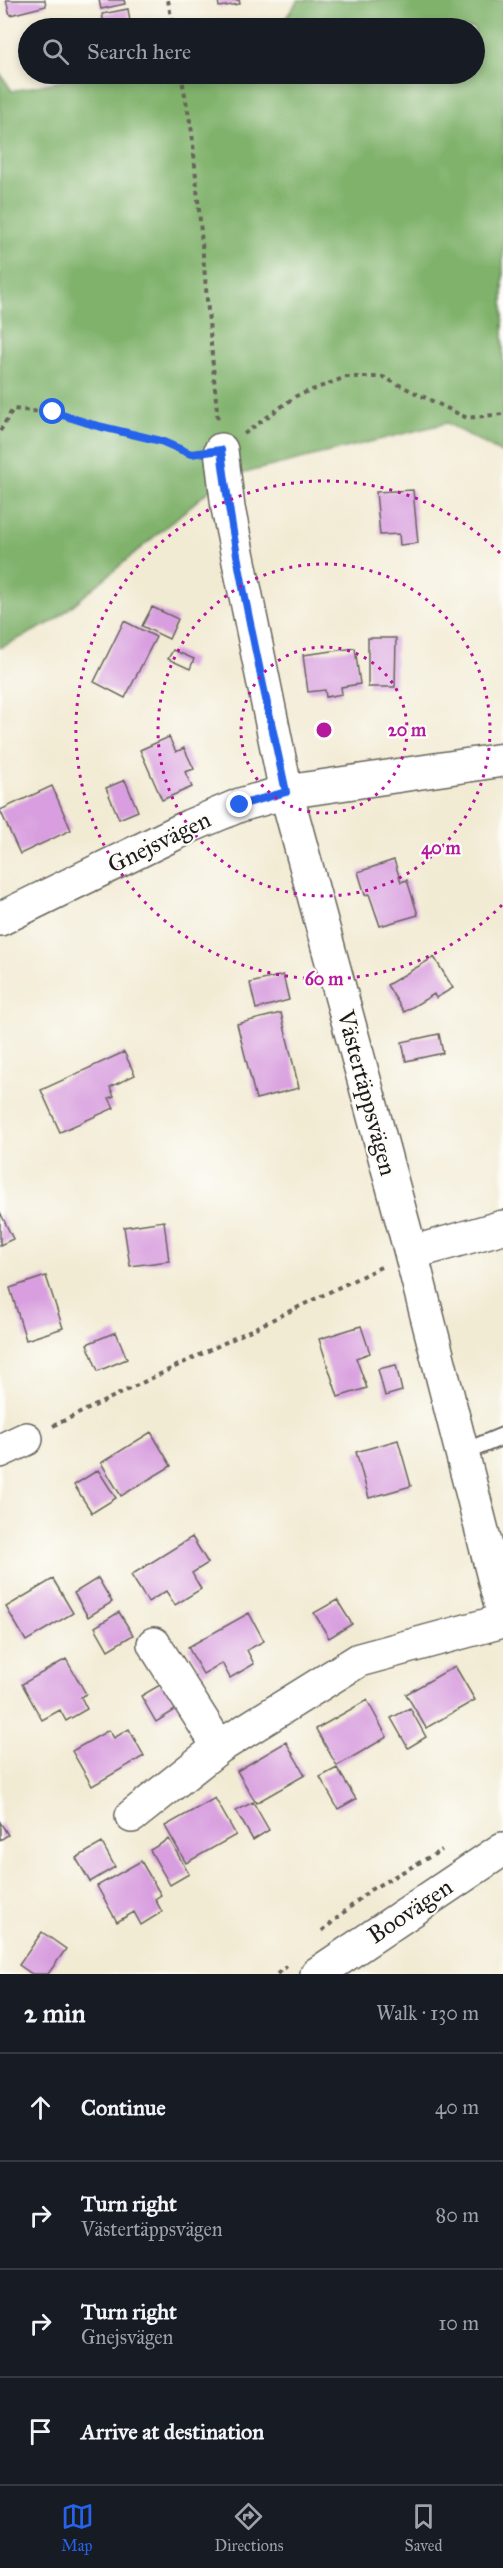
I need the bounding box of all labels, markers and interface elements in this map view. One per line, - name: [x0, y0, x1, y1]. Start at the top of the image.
- search box: [18, 18, 485, 84]
- icon: search: [39, 35, 72, 68]
- text: Search here: [87, 38, 191, 65]
- route start: [39, 398, 65, 424]
- text: 20 m: [388, 719, 427, 741]
- centre of rings: [314, 720, 334, 740]
- route end: [226, 791, 252, 817]
- street label: Gnejsvägen: [103, 804, 215, 880]
- text: 40 m: [421, 837, 462, 860]
- text: 60 m: [305, 968, 344, 990]
- street label: Västertäppsvägen: [330, 1006, 403, 1179]
- street label: Boovägen: [362, 1872, 458, 1950]
- text: 2 min: [24, 1997, 85, 2029]
- text: Walk · 130 m: [376, 2001, 479, 2025]
- icon: ahead: [24, 2091, 57, 2124]
- text: Continue: [81, 2094, 166, 2121]
- text: 40 m: [435, 2095, 479, 2119]
- text: Turn right: [81, 2190, 177, 2217]
- icon: right: [24, 2199, 57, 2232]
- text: 80 m: [436, 2203, 479, 2227]
- text: Västertäppsvägen: [81, 2217, 223, 2241]
- text: Turn right: [81, 2298, 177, 2325]
- icon: right: [24, 2307, 57, 2340]
- text: 10 m: [438, 2311, 479, 2335]
- text: Gnejsvägen: [81, 2325, 173, 2349]
- icon: arrive: [24, 2415, 57, 2448]
- text: Arrive at destination: [81, 2418, 264, 2445]
- tab: Map: [61, 2500, 94, 2555]
- tab: Directions: [215, 2500, 283, 2555]
- tab: Saved: [404, 2500, 442, 2555]

